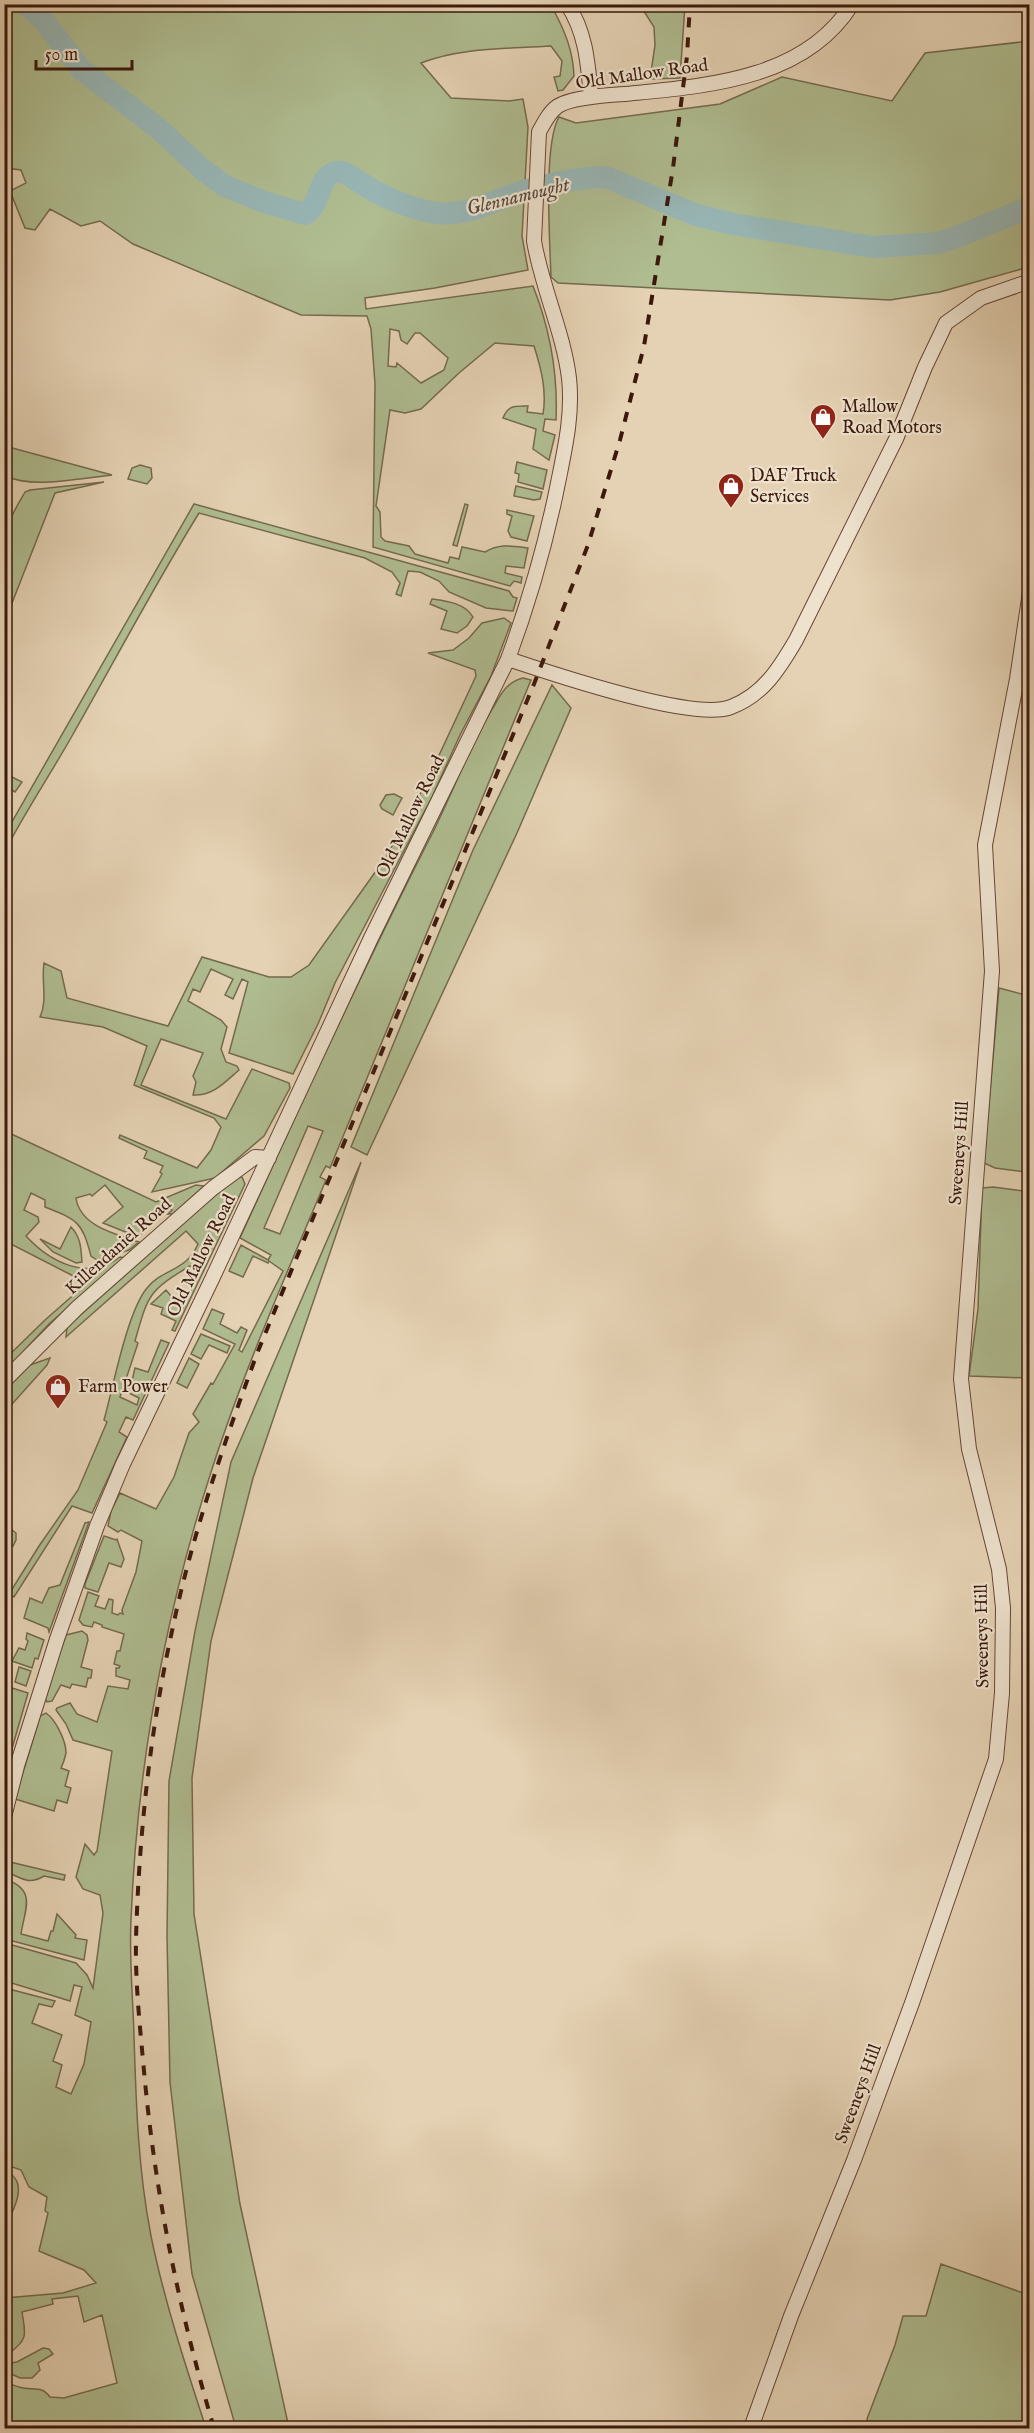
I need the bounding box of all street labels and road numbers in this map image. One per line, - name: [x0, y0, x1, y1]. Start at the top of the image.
- street label: Old Mallow Road: [574, 54, 710, 96]
- street label: Old Mallow Road: [371, 752, 451, 882]
- street label: Sweeneys Hill: [945, 1100, 975, 1206]
- street label: Old Mallow Road: [162, 1191, 242, 1321]
- street label: Killendaniel Road: [61, 1193, 177, 1301]
- street label: Sweeneys Hill: [971, 1584, 995, 1688]
- street label: Sweeneys Hill: [830, 2041, 888, 2147]

